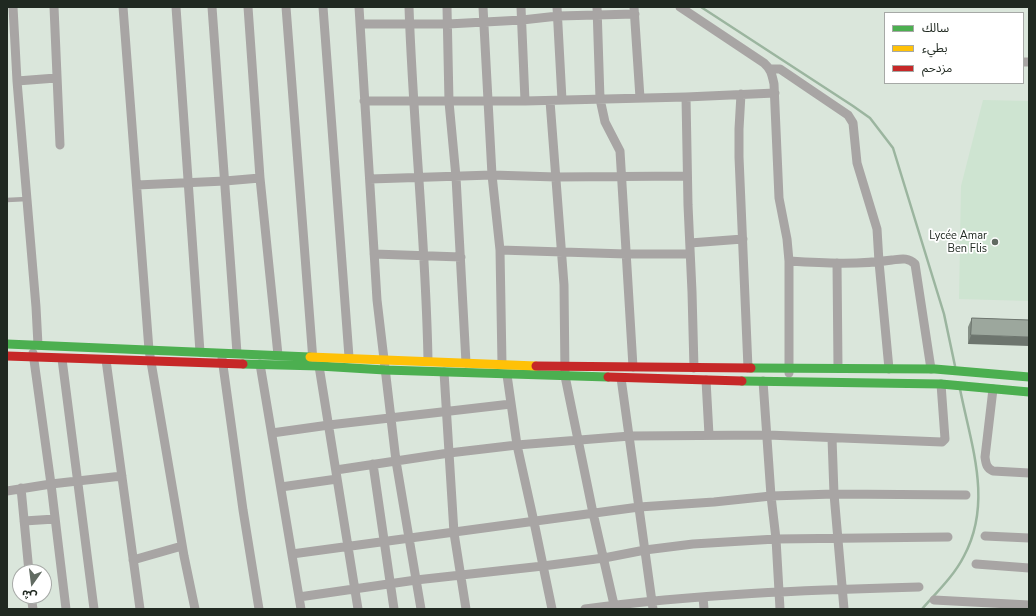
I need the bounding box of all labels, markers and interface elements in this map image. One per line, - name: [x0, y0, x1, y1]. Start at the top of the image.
- legend: [884, 12, 1024, 84]
- text: سالك: [922, 20, 949, 36]
- text: بطيء: [922, 40, 948, 56]
- text: مزدحم: [922, 60, 952, 76]
- place label: Lycée Amar Ben Flis: [929, 229, 987, 255]
- marker: Lycée Amar Ben Flis: [990, 237, 1000, 247]
- north arrow: [12, 564, 52, 604]
- text: ش: [20, 586, 38, 604]

